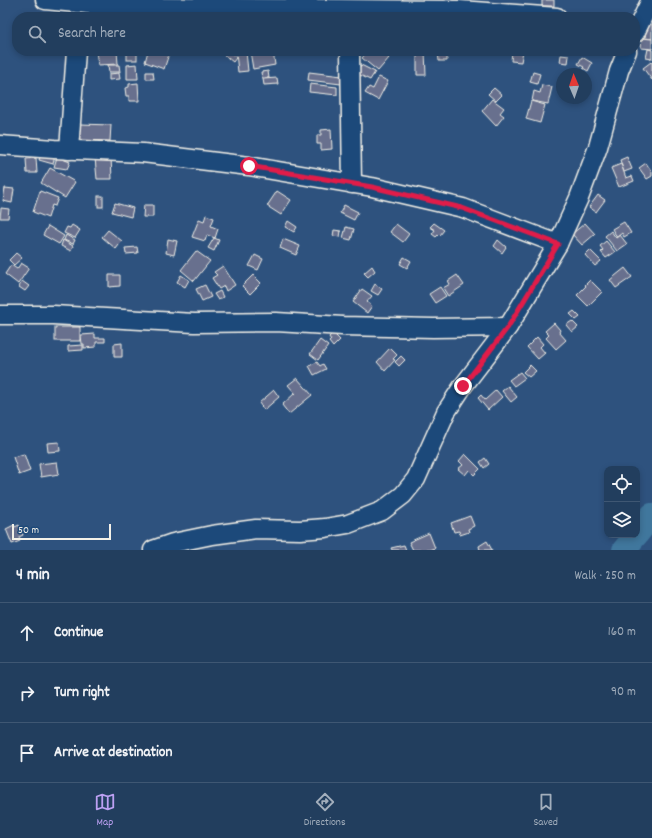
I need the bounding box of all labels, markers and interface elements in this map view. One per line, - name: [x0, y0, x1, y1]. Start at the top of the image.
- search box: [12, 12, 640, 56]
- icon: search: [26, 23, 48, 45]
- text: Search here: [58, 23, 126, 45]
- north arrow: [556, 68, 592, 104]
- route start: [240, 157, 258, 175]
- route end: [454, 377, 472, 395]
- map controls: [604, 466, 640, 538]
- button: locate: [604, 466, 640, 502]
- button: layers: [604, 502, 640, 538]
- scale bar: [12, 522, 111, 541]
- text: 50 m: [18, 523, 39, 539]
- text: 4 min: [16, 564, 50, 588]
- text: Walk · 250 m: [574, 567, 636, 586]
- icon: ahead: [16, 622, 38, 644]
- text: Continue: [54, 622, 103, 644]
- text: 160 m: [608, 623, 636, 642]
- icon: right: [16, 682, 38, 704]
- text: Turn right: [54, 682, 110, 704]
- text: 90 m: [611, 683, 636, 702]
- icon: arrive: [16, 742, 38, 764]
- text: Arrive at destination: [54, 742, 172, 764]
- tab: Map: [94, 791, 116, 831]
- tab: Directions: [304, 791, 346, 831]
- tab: Saved: [533, 791, 558, 831]

